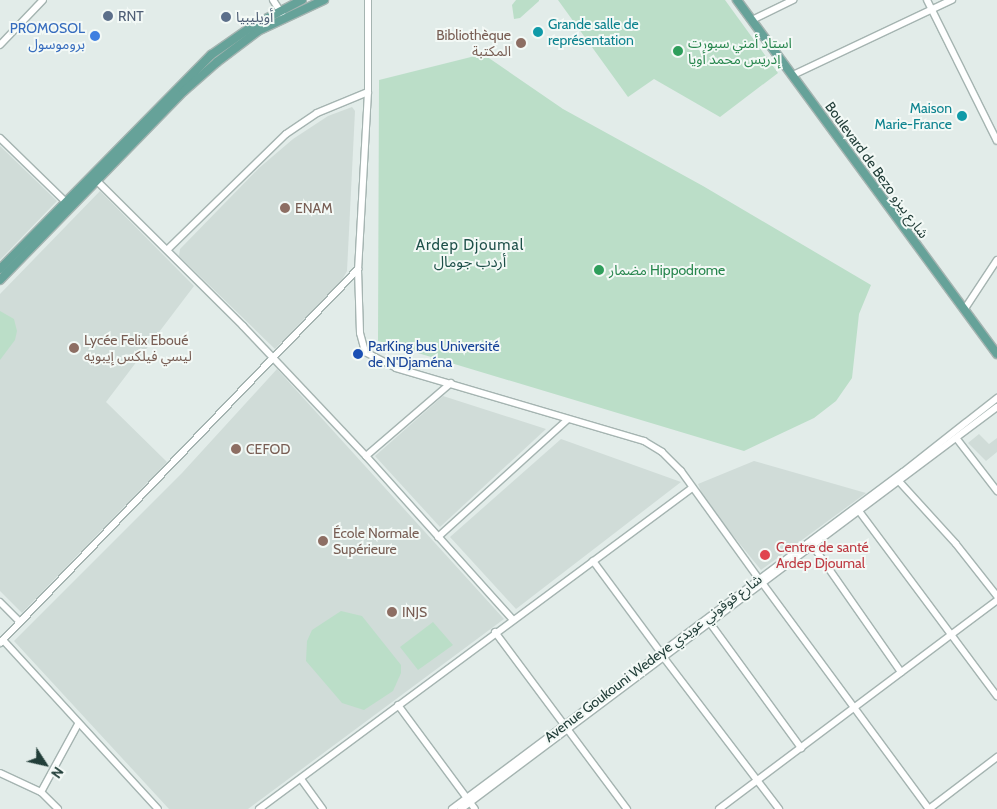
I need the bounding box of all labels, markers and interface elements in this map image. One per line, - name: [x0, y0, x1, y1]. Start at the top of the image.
- place label: RNT: [118, 8, 144, 24]
- place label: أويليبيا: [236, 9, 273, 25]
- marker: RNT: [102, 10, 114, 22]
- marker: أويليبيا: [220, 11, 232, 23]
- place label: Grande salle de représentation: [548, 16, 639, 48]
- place label: PROMOSOL بروموسول: [10, 20, 85, 52]
- marker: Grande salle de représentation: [532, 26, 544, 38]
- place label: Bibliothèque المكتبة: [436, 27, 511, 59]
- marker: PROMOSOL بروموسول: [89, 30, 101, 42]
- place label: استاد أمني سبورت إدريس محمد أويا: [688, 35, 792, 68]
- marker: Bibliothèque المكتبة: [515, 37, 527, 49]
- marker: استاد أمني سبورت إدريس محمد أويا: [672, 45, 684, 57]
- street label: Boulevard de Bezo شارع بيزو: [822, 98, 932, 242]
- place label: Maison Marie-France: [875, 100, 952, 132]
- marker: Maison Marie-France: [956, 110, 968, 122]
- place label: ENAM: [295, 200, 333, 216]
- marker: ENAM: [279, 202, 291, 214]
- district label: Ardep Djoumal أردب جومال: [414, 236, 526, 271]
- place label: مضمار Hippodrome: [609, 262, 725, 278]
- marker: مضمار Hippodrome: [593, 264, 605, 276]
- place label: Lycée Felix Eboué ليسي فيلكس إيبويه: [84, 332, 192, 364]
- place label: ParKing bus Université de N'Djaména: [368, 338, 500, 371]
- marker: Lycée Felix Eboué ليسي فيلكس إيبويه: [68, 342, 80, 354]
- marker: ParKing bus Université de N'Djaména: [352, 348, 364, 360]
- place label: CEFOD: [246, 441, 291, 457]
- marker: CEFOD: [230, 443, 242, 455]
- place label: École Normale Supérieure: [333, 525, 419, 558]
- marker: École Normale Supérieure: [317, 535, 329, 547]
- place label: Centre de santé Ardep Djoumal: [776, 539, 869, 572]
- marker: Centre de santé Ardep Djoumal: [758, 548, 772, 562]
- street label: Avenue Goukouni Wedeye شارع قوقوني عويدي: [541, 571, 765, 745]
- place label: INJS: [402, 604, 427, 620]
- marker: INJS: [386, 606, 398, 618]
- north arrow: [20, 739, 70, 789]
- text: N: [47, 763, 68, 782]

